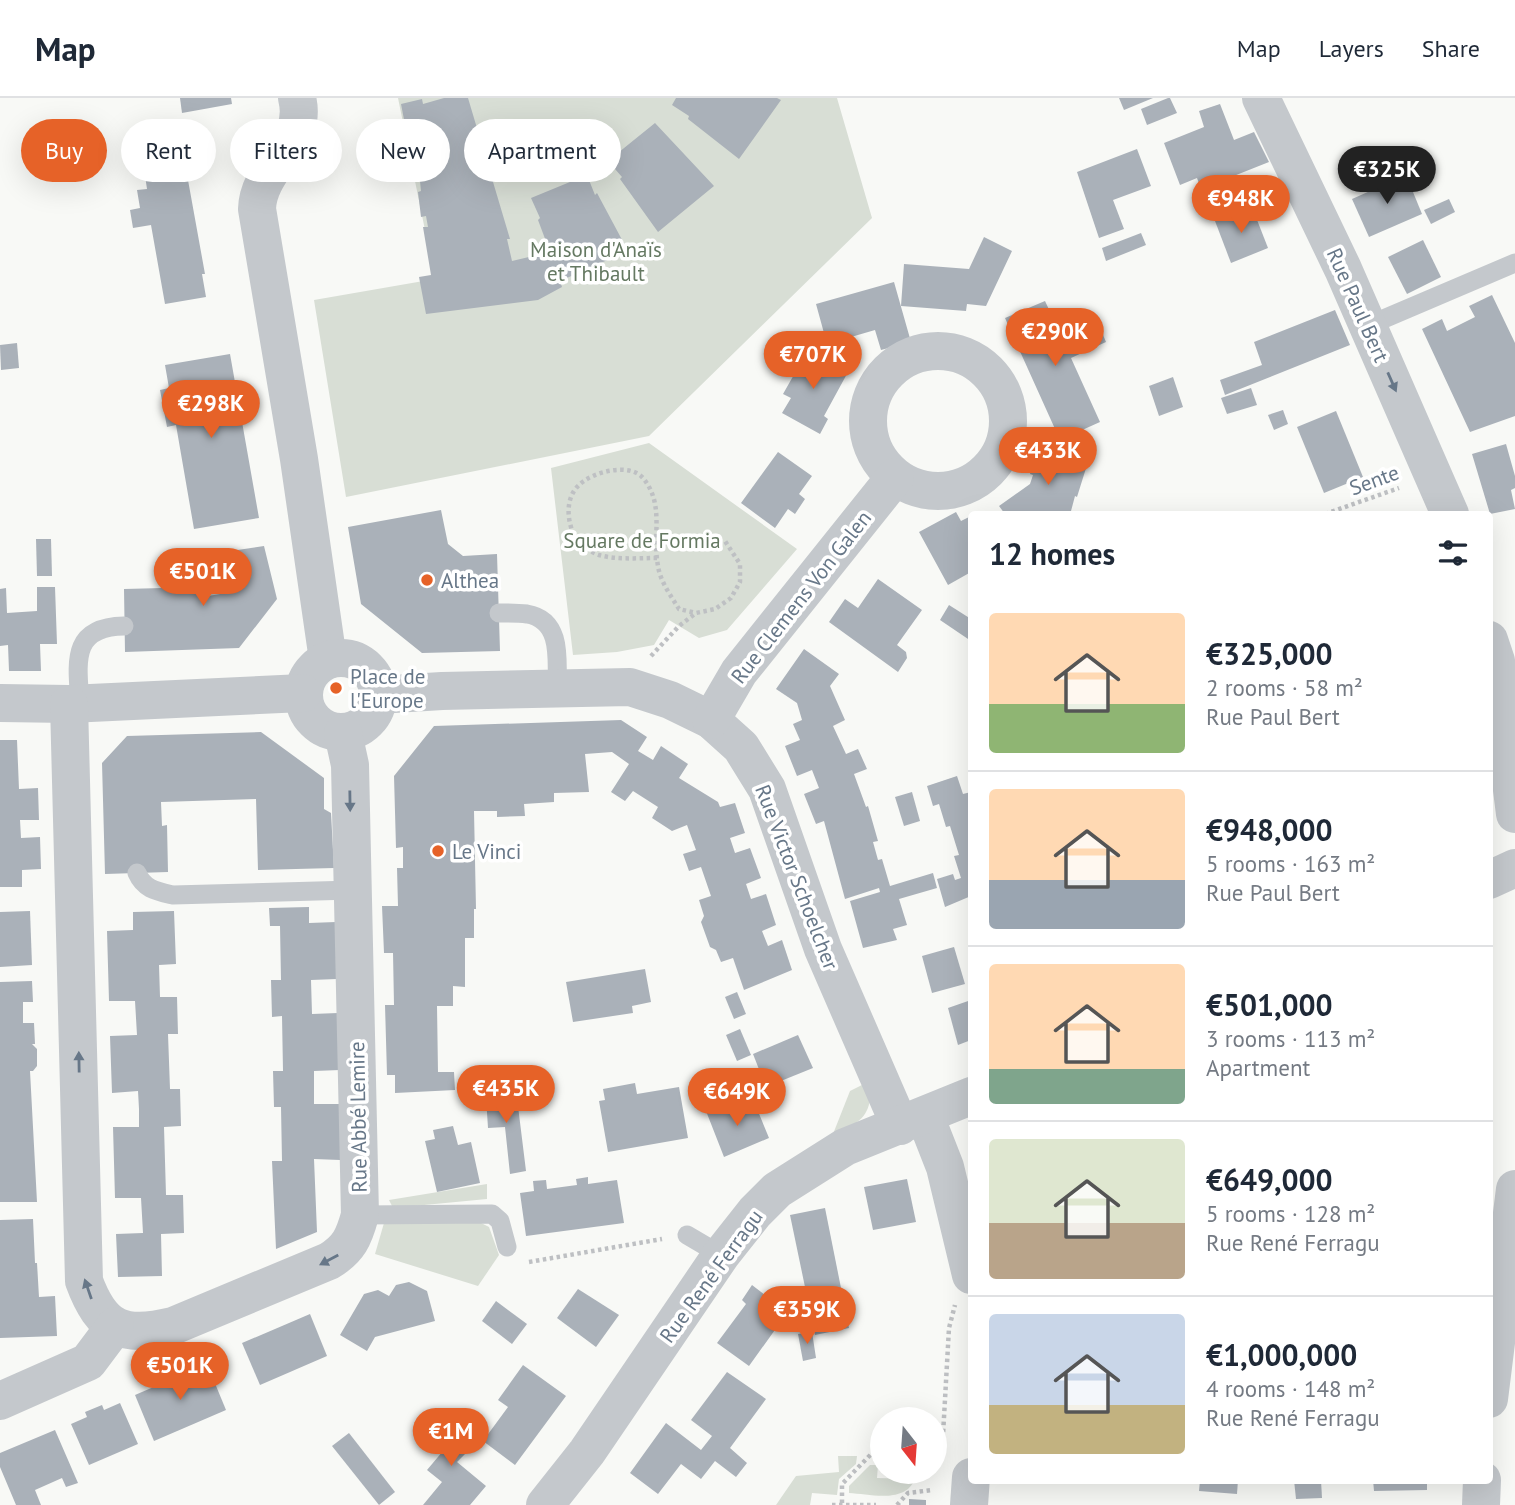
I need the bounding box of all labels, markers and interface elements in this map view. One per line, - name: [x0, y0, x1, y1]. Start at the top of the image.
- text: Map: [35, 27, 96, 70]
- text: Map: [1237, 33, 1281, 64]
- text: Layers: [1319, 33, 1384, 64]
- text: Share: [1422, 33, 1480, 64]
- chip: Buy: [21, 119, 107, 182]
- chip: Rent: [121, 119, 216, 182]
- chip: Filters: [230, 119, 342, 182]
- chip: New: [356, 119, 450, 182]
- chip: Apartment: [464, 119, 621, 182]
- pin: €325K: [1338, 146, 1436, 206]
- text: €325K: [1354, 154, 1420, 183]
- pin: €948K: [1192, 176, 1290, 235]
- text: €948K: [1208, 183, 1274, 212]
- park label: Maison d'Anaïs et Thibault: [530, 236, 662, 287]
- street label: Rue Paul Bert: [1321, 244, 1395, 366]
- pin: €290K: [1006, 308, 1104, 368]
- text: €290K: [1022, 316, 1088, 345]
- pin: €707K: [764, 331, 862, 391]
- text: €707K: [780, 339, 846, 368]
- one-way arrow: [1387, 372, 1398, 393]
- pin: €298K: [162, 380, 260, 440]
- text: €298K: [178, 388, 244, 417]
- pin: €433K: [999, 428, 1097, 487]
- text: €433K: [1015, 435, 1081, 464]
- street label: Sente: [1345, 459, 1403, 501]
- street label: Rue Clemens Von Galen: [725, 505, 877, 689]
- park label: Square de Formia: [563, 527, 721, 554]
- text: 12 homes: [989, 534, 1115, 573]
- icon: filters: [1434, 534, 1472, 572]
- pin: €501K: [154, 548, 252, 608]
- text: €501K: [170, 556, 236, 585]
- place label: Althea: [441, 567, 499, 594]
- marker: Althea: [419, 572, 435, 588]
- text: €325,000: [1206, 634, 1333, 673]
- icon: home: [1045, 641, 1129, 725]
- place label: Place de l'Europe: [350, 663, 426, 714]
- text: 2 rooms · 58 m²: [1206, 673, 1363, 702]
- marker: Place de l'Europe: [328, 680, 344, 696]
- text: Rue Paul Bert: [1206, 702, 1340, 731]
- street label: Rue Victor Schoelcher: [749, 781, 845, 973]
- one-way arrow: [344, 790, 356, 812]
- text: €948,000: [1206, 810, 1333, 849]
- icon: home: [1045, 817, 1129, 901]
- place label: Le Vinci: [452, 838, 521, 865]
- marker: Le Vinci: [430, 843, 446, 859]
- text: 5 rooms · 163 m²: [1206, 849, 1375, 878]
- text: Rue Paul Bert: [1206, 878, 1340, 907]
- text: €501,000: [1206, 985, 1333, 1024]
- icon: home: [1045, 992, 1129, 1076]
- text: 3 rooms · 113 m²: [1206, 1024, 1375, 1053]
- street label: Rue Abbé Lemire: [343, 1041, 373, 1193]
- one-way arrow: [73, 1051, 85, 1073]
- text: Apartment: [1206, 1053, 1310, 1082]
- pin: €435K: [457, 1066, 555, 1125]
- pin: €649K: [688, 1068, 786, 1128]
- text: €435K: [473, 1073, 539, 1102]
- text: €649K: [704, 1076, 770, 1105]
- text: €649,000: [1206, 1160, 1333, 1199]
- icon: home: [1045, 1167, 1129, 1251]
- text: 5 rooms · 128 m²: [1206, 1199, 1375, 1228]
- street label: Rue René Ferragu: [653, 1204, 769, 1348]
- text: Rue René Ferragu: [1206, 1228, 1380, 1257]
- one-way arrow: [319, 1254, 339, 1266]
- one-way arrow: [82, 1278, 93, 1299]
- pin: €359K: [758, 1286, 856, 1346]
- text: €359K: [774, 1294, 840, 1323]
- text: €1,000,000: [1206, 1335, 1357, 1374]
- pin: €501K: [131, 1342, 229, 1402]
- icon: home: [1045, 1342, 1129, 1426]
- text: €501K: [147, 1350, 213, 1379]
- text: 4 rooms · 148 m²: [1206, 1374, 1375, 1403]
- text: Rue René Ferragu: [1206, 1403, 1380, 1432]
- north arrow: [870, 1407, 947, 1484]
- map controls: [870, 1407, 947, 1484]
- pin: €1M: [417, 1408, 485, 1468]
- text: €1M: [429, 1416, 473, 1445]

